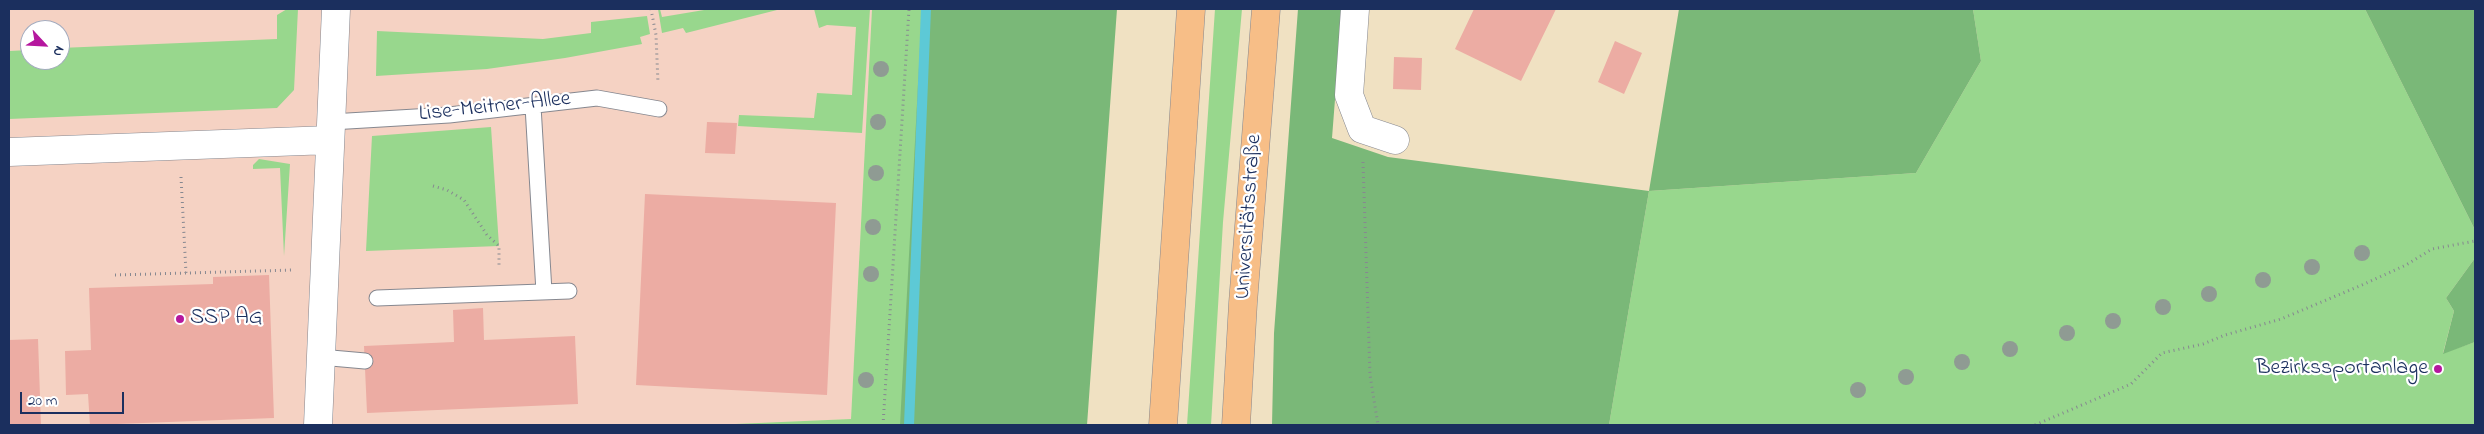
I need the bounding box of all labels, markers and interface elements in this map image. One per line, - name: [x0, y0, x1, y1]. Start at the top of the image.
- north arrow: [20, 20, 70, 70]
- text: N: [47, 42, 70, 60]
- street label: Lise-Meitner-Allee: [418, 87, 572, 129]
- street label: Universitätsstraße: [1231, 134, 1269, 300]
- place label: SSP AG: [190, 306, 263, 332]
- marker: SSP AG: [174, 313, 186, 325]
- place label: Bezirkssportanlage: [2256, 356, 2428, 382]
- marker: Bezirkssportanlage: [2432, 363, 2444, 375]
- scale bar: [22, 382, 126, 414]
- text: 20 m: [28, 390, 57, 412]

